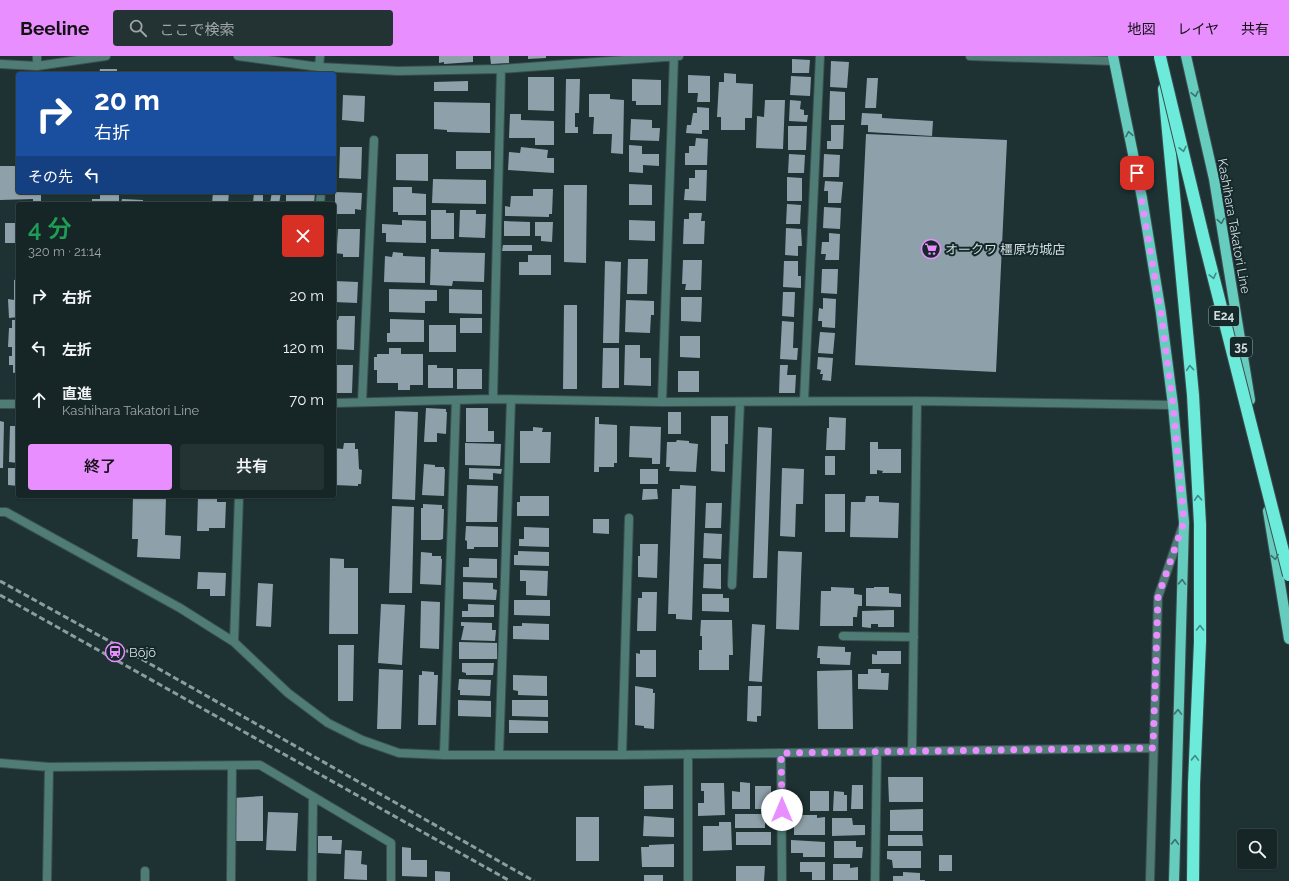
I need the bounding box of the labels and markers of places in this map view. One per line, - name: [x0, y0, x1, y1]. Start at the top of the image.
- pin: [1120, 156, 1154, 190]
- supermarket icon: オークワ 橿原坊城店: [920, 238, 942, 260]
- place label: オークワ 橿原坊城店: [945, 242, 1065, 257]
- station icon: Bōjō: [104, 641, 126, 663]
- place label: Bōjō: [129, 645, 156, 660]

